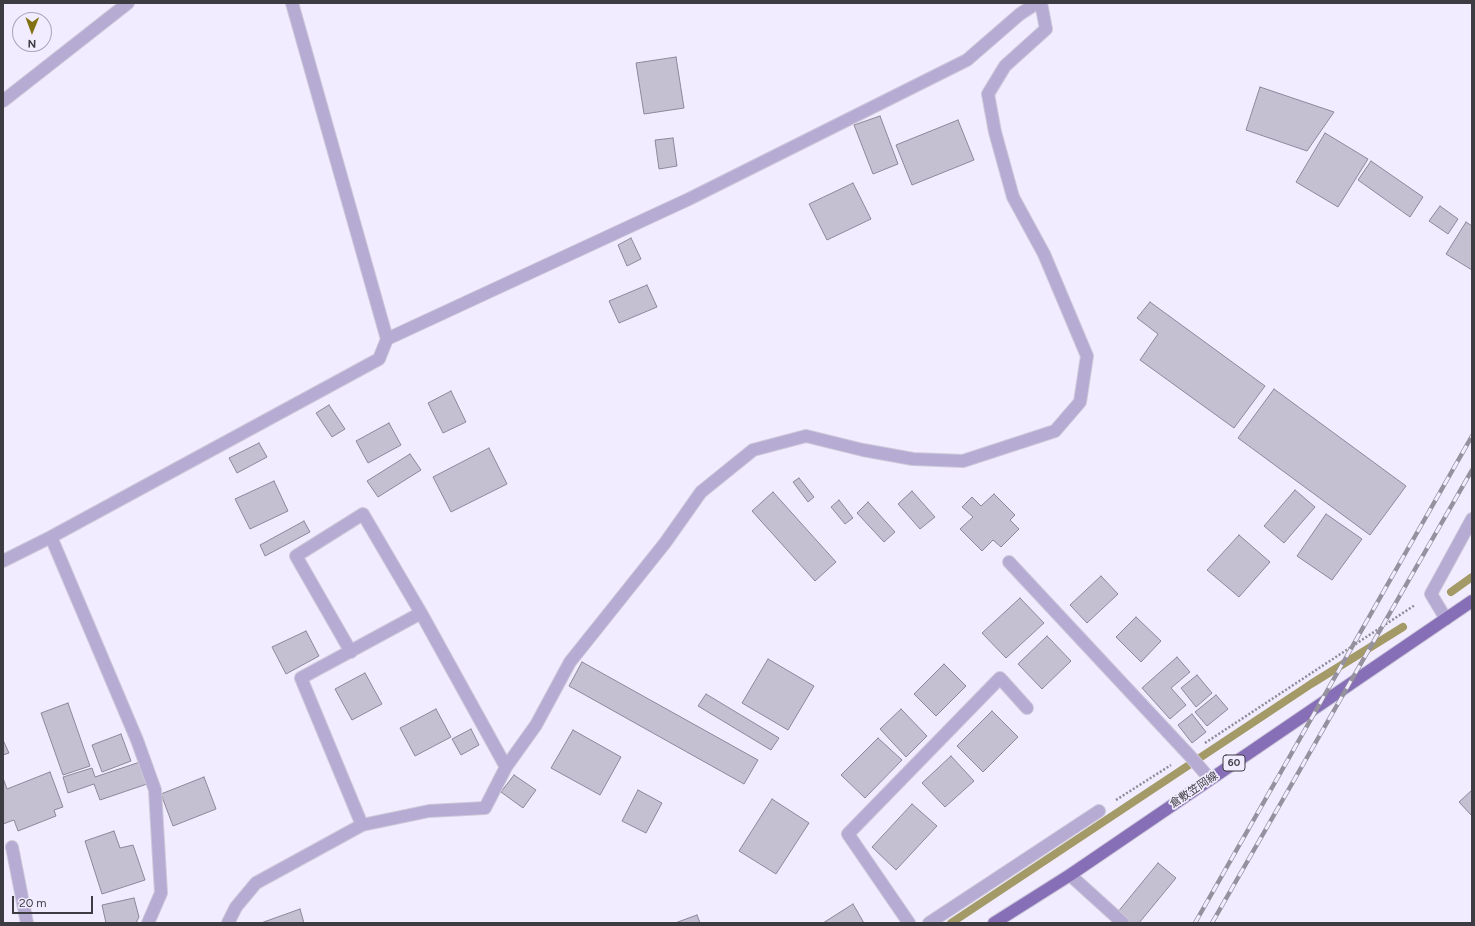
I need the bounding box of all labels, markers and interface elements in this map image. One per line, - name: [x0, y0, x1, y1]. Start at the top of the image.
- north arrow: [12, 12, 52, 52]
- text: N: [27, 37, 36, 50]
- road number: 60: [1223, 755, 1245, 771]
- street label: 倉敷笠岡線: [1168, 769, 1220, 811]
- scale bar: [14, 888, 95, 914]
- text: 20 m: [19, 896, 47, 910]

